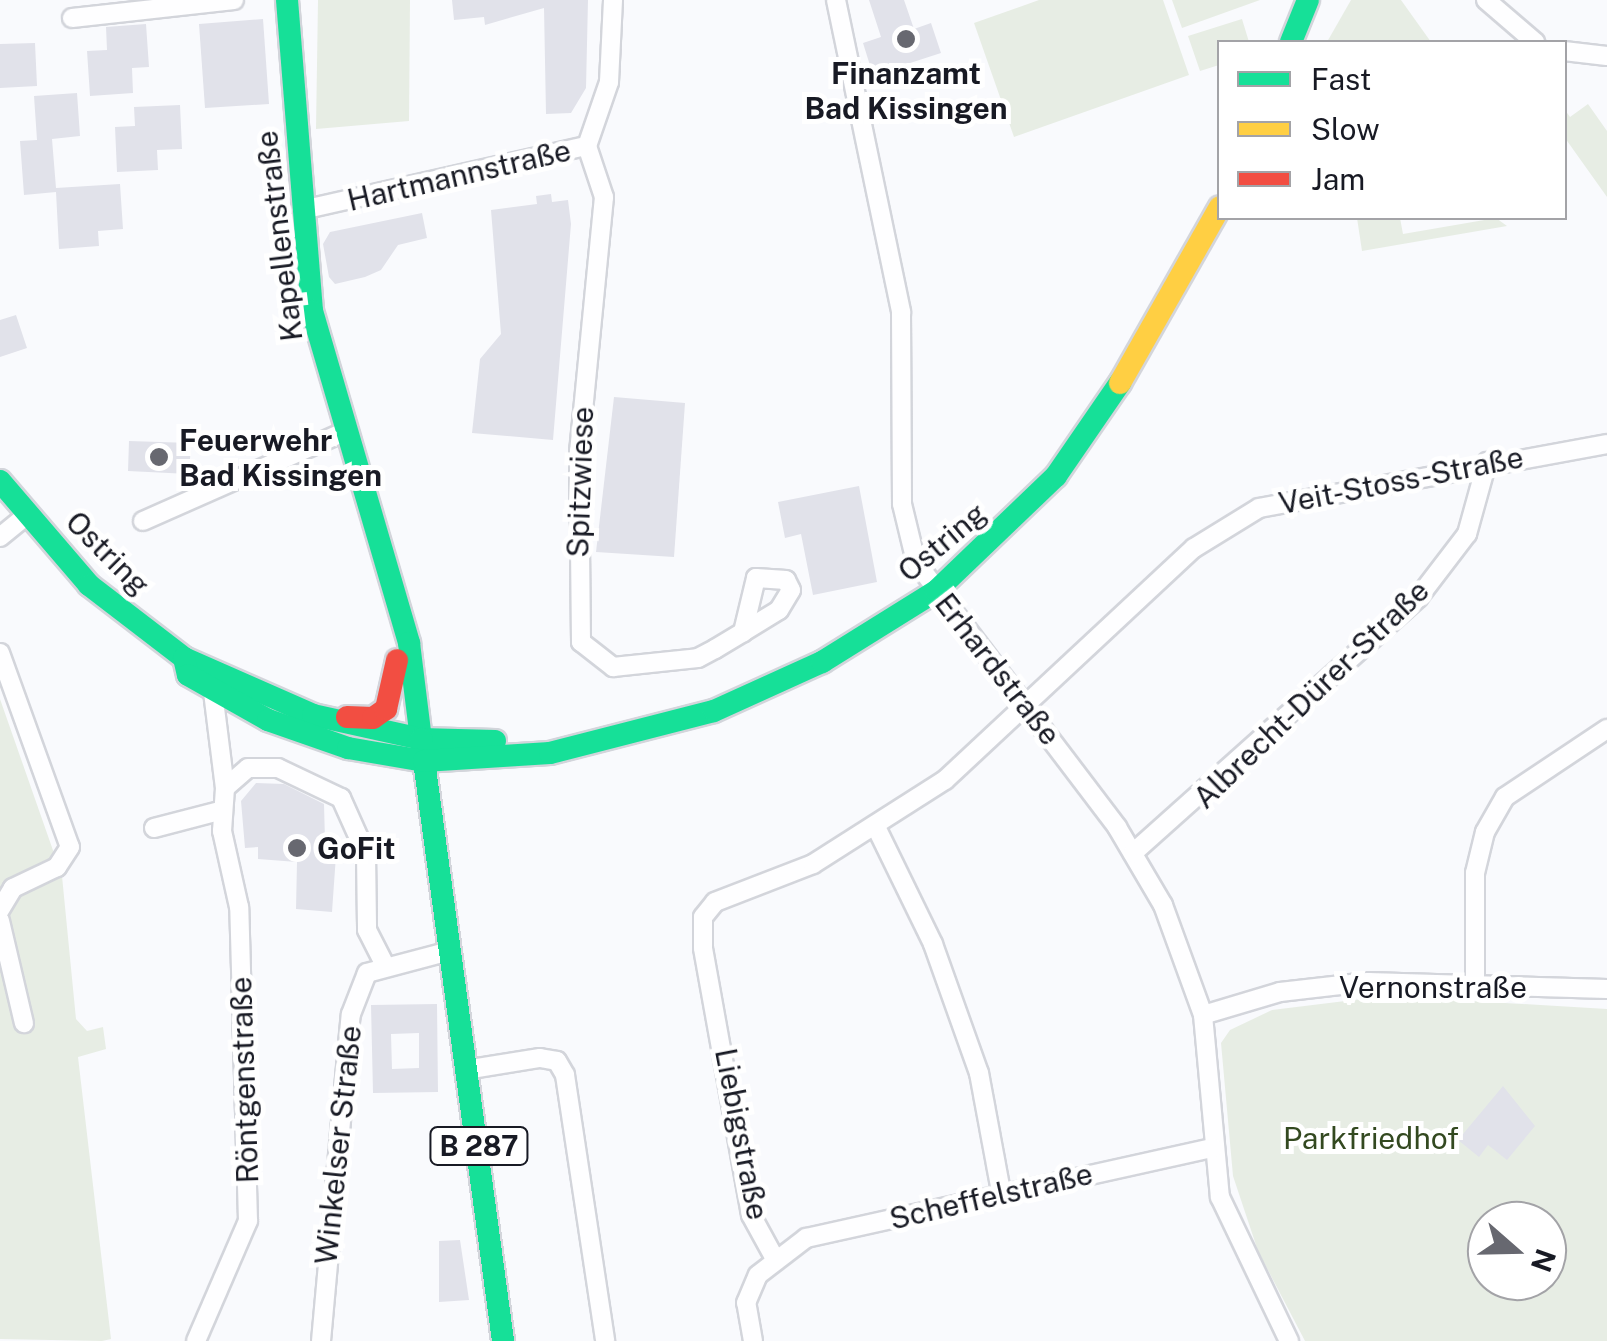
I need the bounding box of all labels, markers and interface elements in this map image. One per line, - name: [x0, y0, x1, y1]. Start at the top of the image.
- marker: Finanzamt Bad Kissingen: [895, 28, 917, 50]
- legend: [1217, 40, 1567, 220]
- place label: Finanzamt Bad Kissingen: [804, 55, 1008, 126]
- text: Fast: [1311, 61, 1371, 97]
- text: Slow: [1311, 111, 1380, 147]
- street label: Kapellenstraße: [248, 129, 310, 343]
- street label: Hartmannstraße: [344, 132, 574, 218]
- text: Jam: [1311, 161, 1365, 197]
- street label: Spitzwiese: [559, 406, 601, 558]
- place label: Feuerwehr Bad Kissingen: [179, 422, 382, 492]
- street label: Veit-Stoss-Straße: [1276, 439, 1526, 521]
- marker: Feuerwehr Bad Kissingen: [148, 446, 170, 468]
- street label: Ostring: [891, 495, 993, 589]
- street label: Ostring: [59, 504, 157, 602]
- street label: Albrecht-Dürer-Straße: [1186, 572, 1436, 816]
- street label: Erhardstraße: [928, 586, 1068, 752]
- place label: GoFit: [317, 830, 396, 866]
- marker: GoFit: [286, 837, 308, 859]
- street label: Vernonstraße: [1339, 969, 1527, 1005]
- street label: Röntgenstraße: [222, 976, 266, 1184]
- street label: Winkelser Straße: [308, 1024, 368, 1266]
- street label: Liebigstraße: [708, 1045, 776, 1223]
- park label: Parkfriedhof: [1283, 1120, 1459, 1156]
- road number: B 287: [429, 1123, 529, 1169]
- street label: Scheffelstraße: [886, 1155, 1096, 1237]
- north arrow: [1467, 1201, 1567, 1301]
- text: N: [1525, 1245, 1563, 1277]

